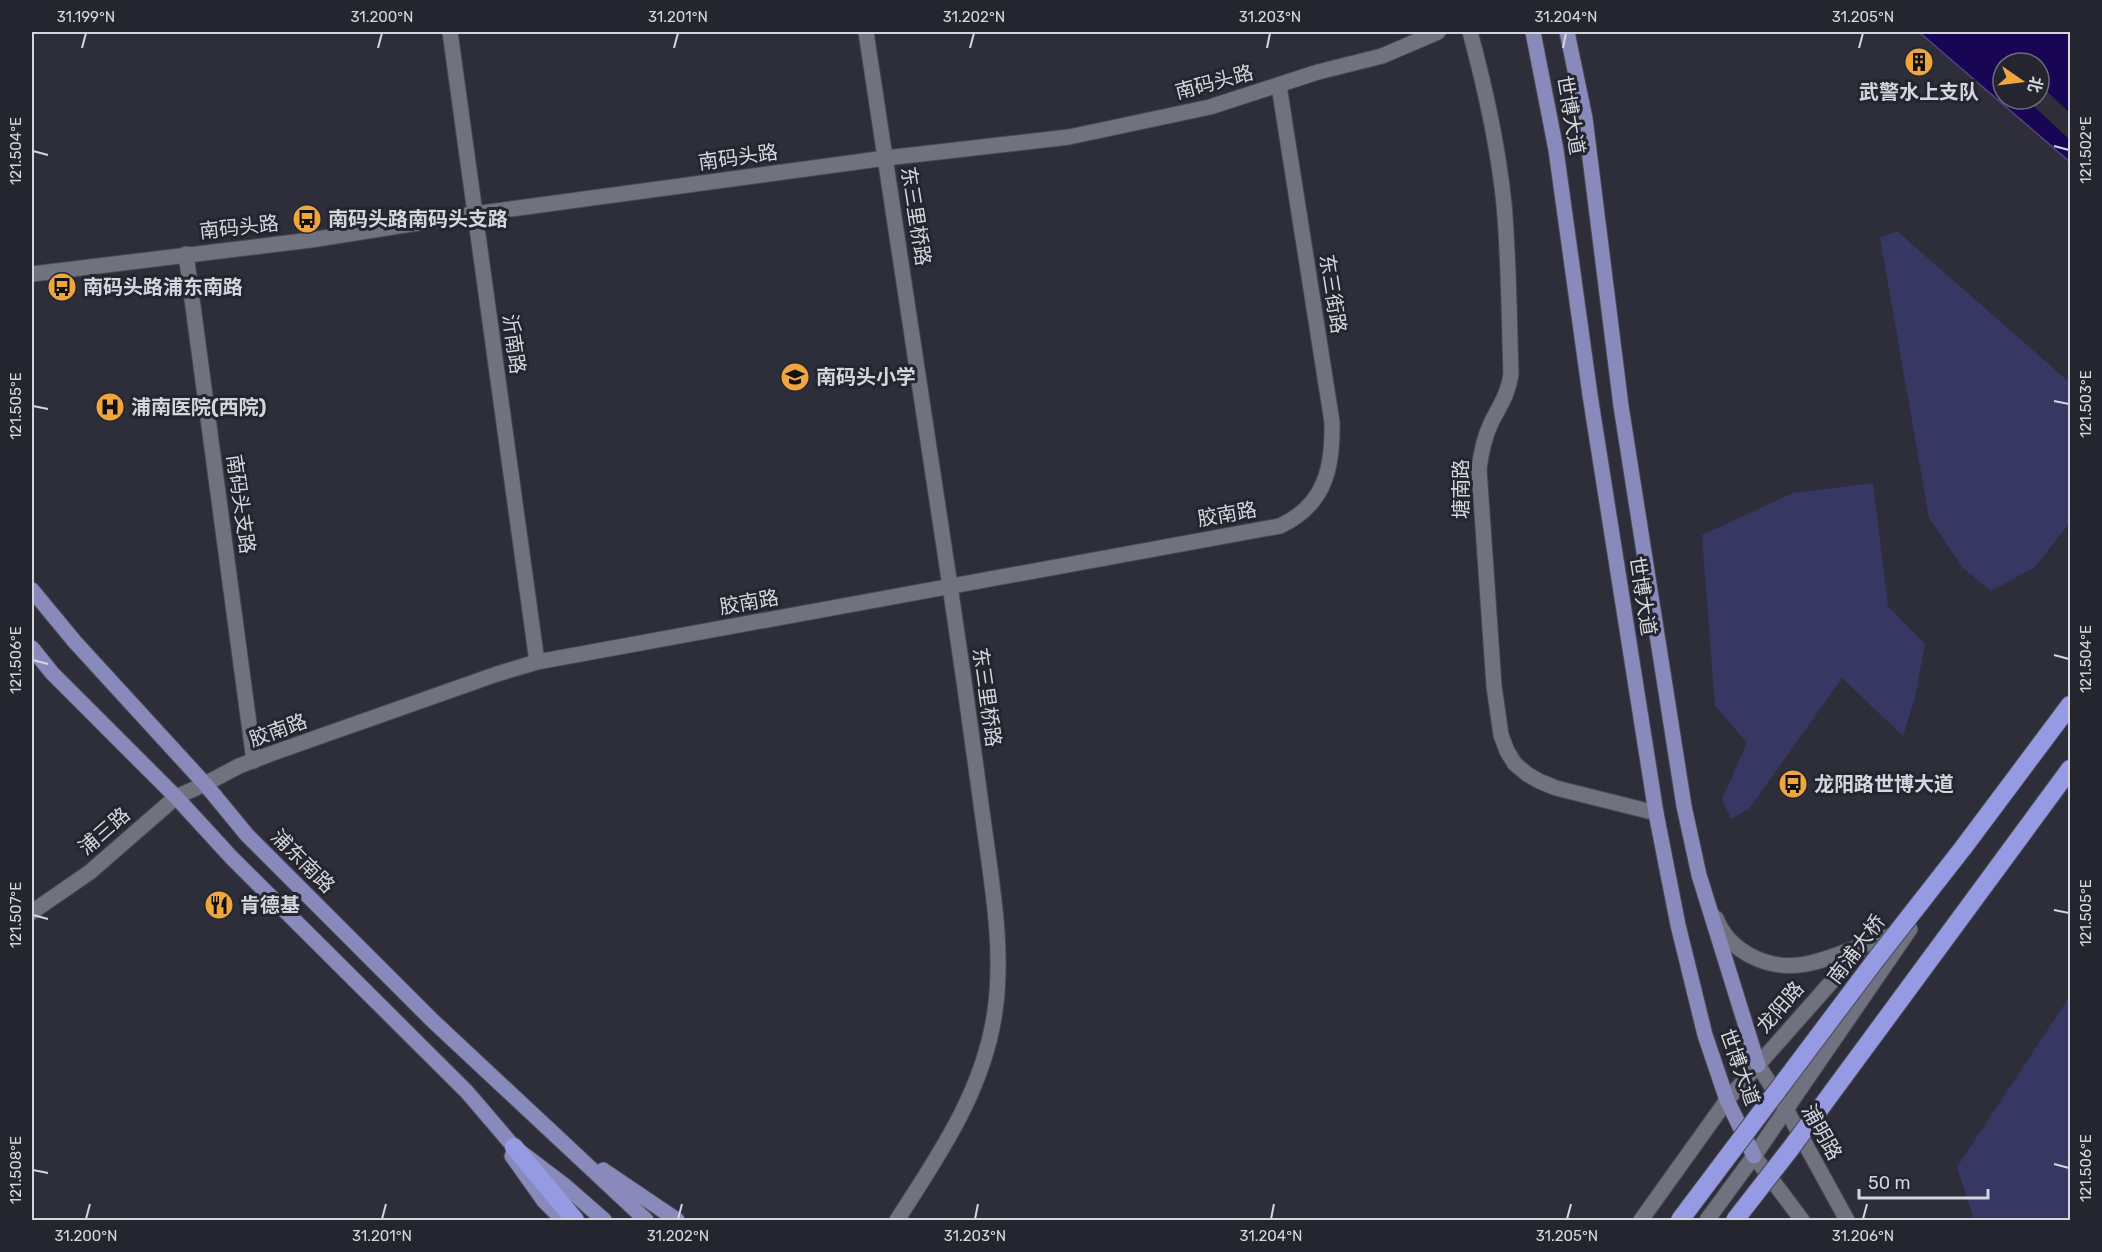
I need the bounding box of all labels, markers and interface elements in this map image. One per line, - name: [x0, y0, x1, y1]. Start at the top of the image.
- text: 31.199°N: [57, 8, 115, 26]
- text: 31.200°N: [350, 8, 414, 26]
- text: 31.201°N: [648, 8, 708, 26]
- text: 31.202°N: [943, 8, 1005, 26]
- text: 31.203°N: [1239, 8, 1301, 26]
- text: 31.204°N: [1535, 8, 1597, 26]
- text: 31.205°N: [1832, 8, 1894, 26]
- building icon: 武警水上支队: [1903, 46, 1935, 78]
- north arrow: [1991, 51, 2051, 111]
- street label: 南码头路: [1172, 60, 1256, 104]
- street label: 世博大道: [1552, 74, 1590, 156]
- text: 北: [2024, 74, 2046, 95]
- place label: 武警水上支队: [1859, 80, 1979, 104]
- text: 121.502°E: [2077, 116, 2095, 184]
- text: 121.504°E: [7, 117, 25, 185]
- street label: 南码头路: [697, 140, 779, 174]
- street label: 东三里桥路: [896, 165, 936, 267]
- bus stop icon: 南码头路南码头支路: [291, 203, 323, 235]
- place label: 南码头路南码头支路: [328, 207, 508, 231]
- street label: 南码头路: [198, 211, 280, 243]
- street label: 东三街路: [1315, 253, 1351, 335]
- bus stop icon: 南码头路浦东南路: [46, 271, 78, 303]
- place label: 南码头路浦东南路: [83, 275, 243, 299]
- street label: 沂南路: [498, 313, 530, 375]
- school or university icon: 南码头小学: [779, 361, 811, 393]
- place label: 南码头小学: [816, 365, 916, 389]
- text: 121.503°E: [2077, 370, 2095, 438]
- text: 121.505°E: [7, 372, 25, 440]
- hospital icon: 浦南医院(西院): [94, 391, 126, 423]
- place label: 浦南医院(西院): [131, 395, 266, 419]
- street label: 南码头支路: [222, 453, 260, 555]
- street label: 塘南路: [1449, 459, 1473, 519]
- street label: 胶南路: [1195, 497, 1259, 531]
- street label: 世博大道: [1625, 555, 1661, 637]
- street label: 胶南路: [717, 585, 781, 619]
- text: 121.504°E: [2077, 625, 2095, 693]
- text: 121.506°E: [7, 626, 25, 694]
- street label: 东三里桥路: [968, 646, 1006, 748]
- street label: 胶南路: [246, 708, 310, 752]
- bus stop icon: 龙阳路世博大道: [1777, 768, 1809, 800]
- place label: 龙阳路世博大道: [1814, 772, 1954, 796]
- street label: 浦三路: [73, 802, 135, 860]
- street label: 浦东南路: [266, 824, 340, 898]
- text: 121.505°E: [2077, 879, 2095, 947]
- text: 121.507°E: [7, 882, 25, 948]
- restaurant icon: 肯德基: [203, 889, 235, 921]
- place label: 肯德基: [240, 893, 300, 917]
- street label: 南浦大桥: [1822, 910, 1890, 988]
- street label: 龙阳路: [1751, 976, 1809, 1038]
- street label: 世博大道: [1715, 1025, 1765, 1109]
- street label: 浦明路: [1797, 1100, 1847, 1164]
- text: 121.506°E: [2077, 1134, 2095, 1202]
- text: 121.508°E: [7, 1136, 25, 1204]
- scale bar: [1859, 1162, 1988, 1200]
- text: 50 m: [1868, 1172, 1911, 1194]
- text: 31.200°N: [54, 1227, 118, 1245]
- text: 31.201°N: [352, 1227, 412, 1245]
- text: 31.202°N: [647, 1227, 709, 1245]
- text: 31.203°N: [944, 1227, 1006, 1245]
- text: 31.204°N: [1240, 1227, 1302, 1245]
- text: 31.205°N: [1536, 1227, 1598, 1245]
- text: 31.206°N: [1832, 1227, 1894, 1245]

